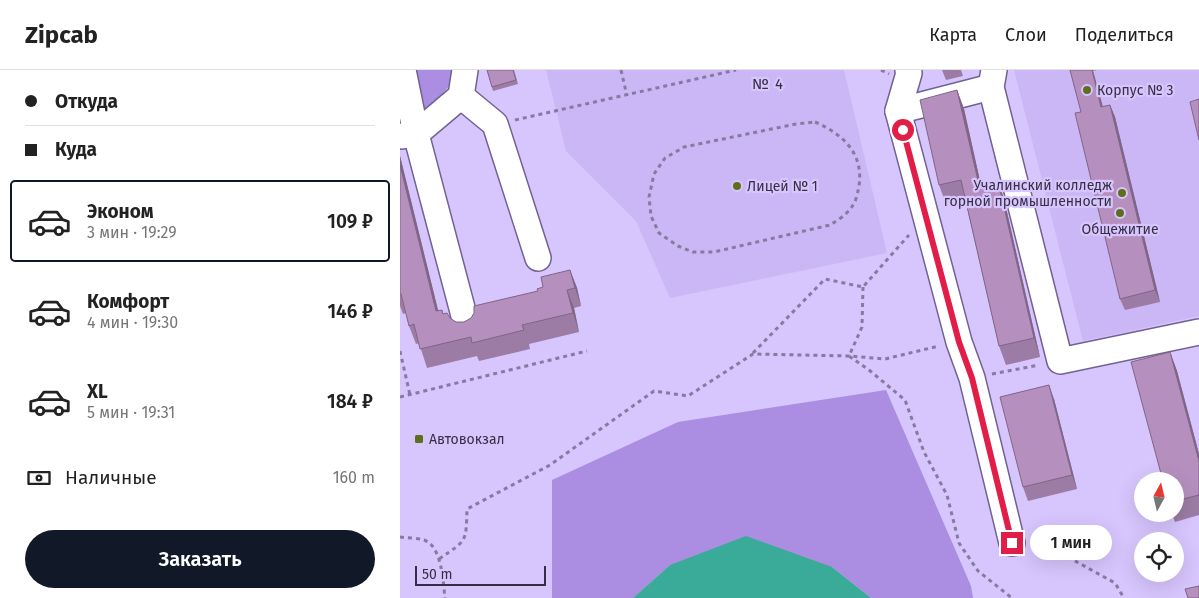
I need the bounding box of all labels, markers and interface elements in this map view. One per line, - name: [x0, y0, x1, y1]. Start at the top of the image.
- text: Zipcab: [25, 21, 98, 49]
- text: Карта: [929, 24, 977, 46]
- text: Слои: [1005, 24, 1047, 46]
- text: Поделиться: [1075, 24, 1174, 46]
- district label: № 4: [752, 75, 784, 93]
- place label: Корпус № 3: [1097, 82, 1173, 99]
- marker: Корпус № 3: [1081, 84, 1093, 96]
- text: Откуда: [55, 90, 118, 113]
- route start: [892, 119, 914, 141]
- text: Куда: [55, 138, 97, 161]
- place label: Учалинский колледж горной промышленности: [944, 177, 1112, 210]
- place label: Лицей № 1: [747, 178, 818, 195]
- marker: Лицей № 1: [731, 180, 743, 192]
- marker: Учалинский колледж горной промышленности: [1116, 187, 1128, 199]
- icon: car: [27, 199, 72, 244]
- text: Эконом: [87, 200, 154, 223]
- marker: Общежитие: [1114, 207, 1126, 219]
- text: 109 ₽: [327, 210, 373, 233]
- place label: Общежитие: [1081, 221, 1159, 238]
- text: 3 мин · 19:29: [87, 223, 177, 242]
- icon: car: [27, 289, 72, 334]
- text: Комфорт: [87, 290, 169, 313]
- text: 146 ₽: [327, 300, 373, 323]
- text: 4 мин · 19:30: [87, 313, 178, 332]
- icon: car: [27, 379, 72, 424]
- text: XL: [87, 380, 108, 403]
- text: 184 ₽: [327, 390, 373, 413]
- text: 5 мин · 19:31: [87, 403, 175, 422]
- place label: Автовокзал: [429, 431, 505, 448]
- marker: Автовокзал: [413, 433, 425, 445]
- icon: cash: [25, 464, 53, 492]
- text: Наличные: [65, 466, 157, 489]
- text: 160 m: [333, 468, 375, 487]
- north arrow: [1134, 472, 1184, 522]
- map controls: [1134, 472, 1184, 582]
- callout: 1 мин: [1030, 526, 1112, 560]
- button: Заказать: [25, 530, 375, 588]
- route end: [1001, 532, 1023, 554]
- button: locate: [1134, 532, 1184, 582]
- text: 1 мин: [1051, 533, 1091, 552]
- scale bar: [415, 563, 546, 586]
- text: 50 m: [422, 566, 453, 583]

